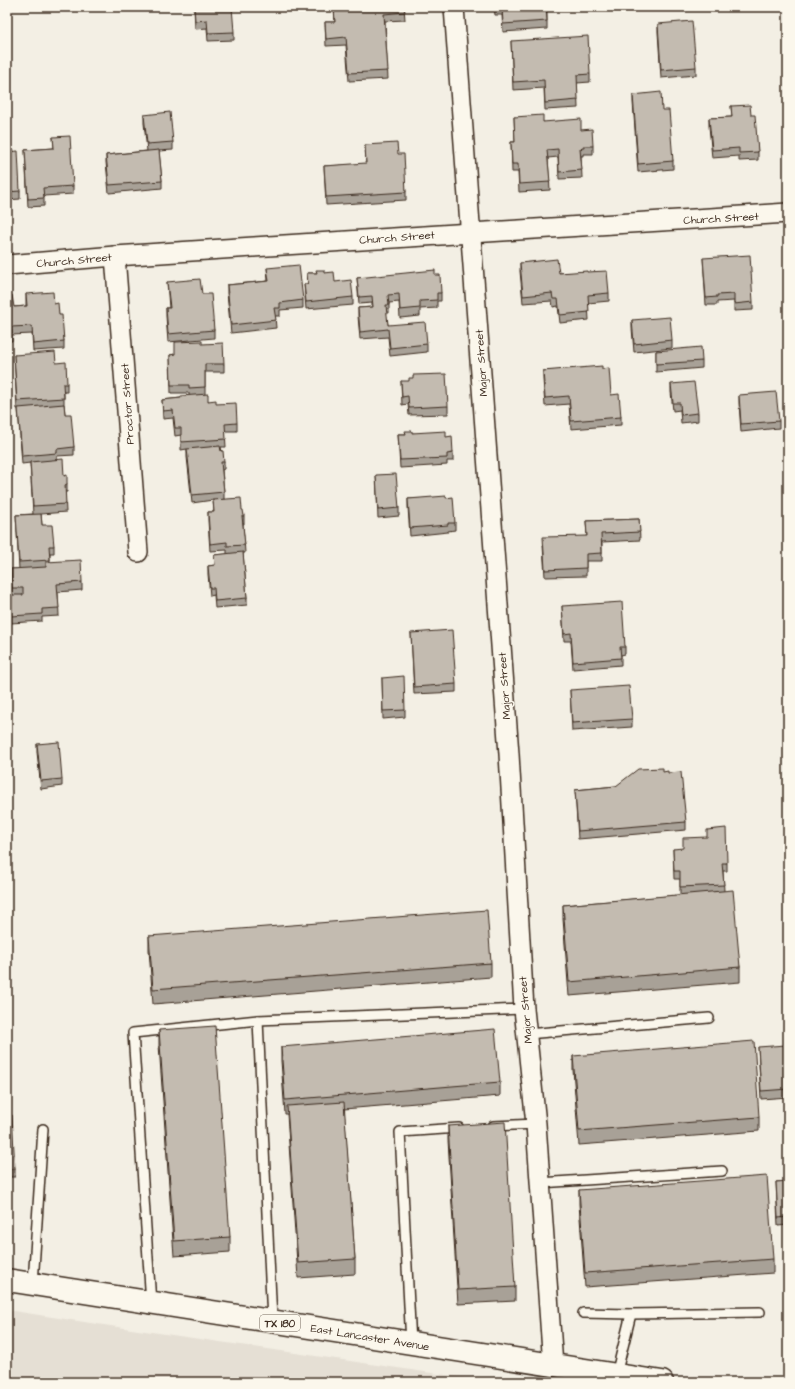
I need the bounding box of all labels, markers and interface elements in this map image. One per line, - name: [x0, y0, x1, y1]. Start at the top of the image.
- street label: Church Street: [683, 209, 760, 228]
- street label: Church Street: [359, 227, 436, 248]
- street label: Church Street: [36, 250, 113, 271]
- street label: Major Street: [472, 328, 491, 397]
- street label: Proctor Street: [117, 362, 138, 445]
- street label: Major Street: [495, 651, 514, 720]
- street label: Major Street: [515, 975, 536, 1044]
- road number: TX 180: [260, 1315, 300, 1331]
- street label: East Lancaster Avenue: [310, 1321, 430, 1354]

